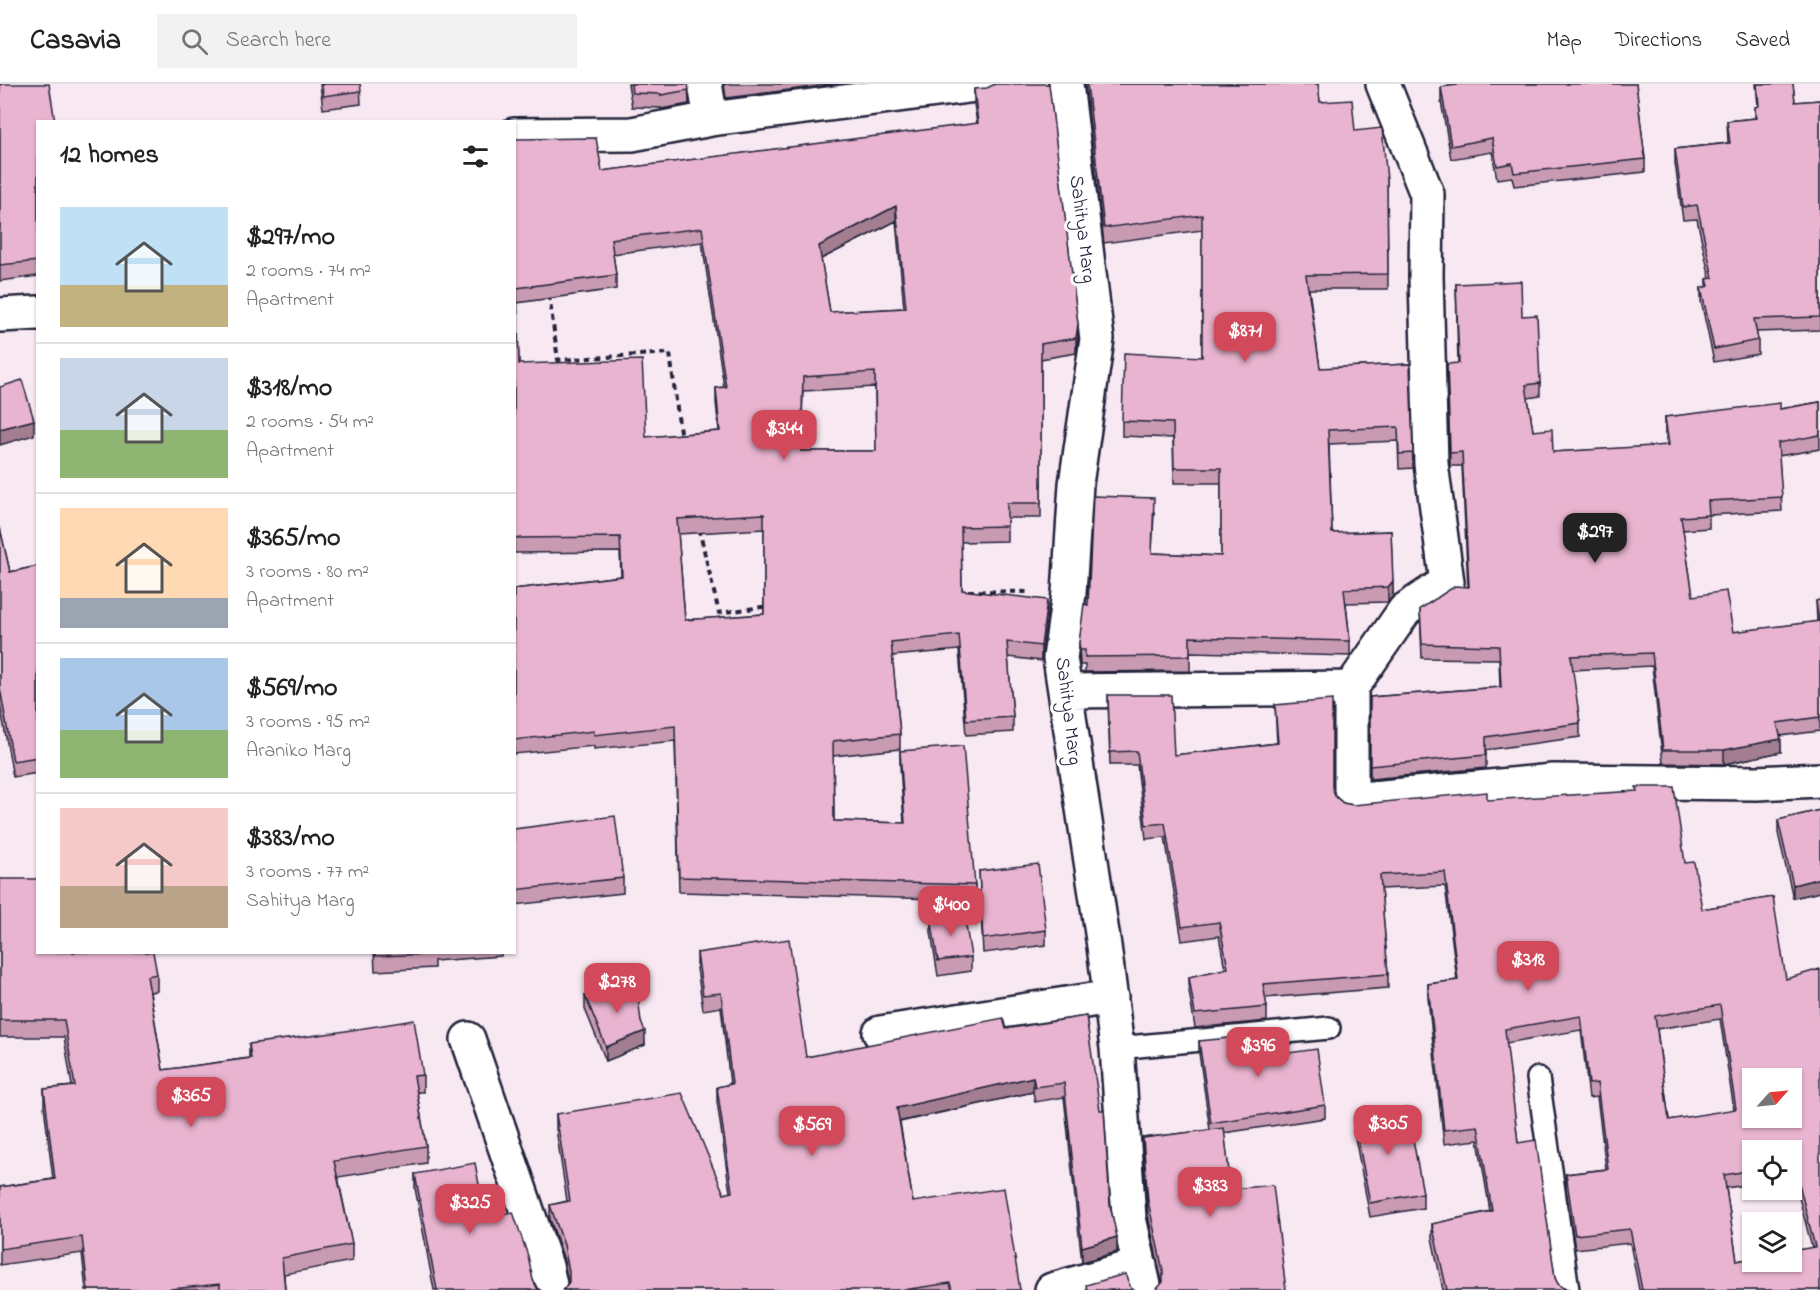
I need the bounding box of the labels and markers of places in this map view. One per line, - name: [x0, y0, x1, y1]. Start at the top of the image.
- pin: $871: [1209, 312, 1281, 363]
- pin: $344: [748, 410, 820, 461]
- pin: $297: [1559, 513, 1631, 564]
- pin: $400: [915, 886, 987, 937]
- pin: $318: [1492, 941, 1564, 992]
- pin: $278: [581, 963, 653, 1014]
- pin: $396: [1222, 1027, 1294, 1078]
- pin: $365: [155, 1077, 227, 1128]
- pin: $305: [1352, 1105, 1424, 1156]
- pin: $569: [776, 1106, 848, 1157]
- pin: $383: [1174, 1167, 1246, 1218]
- pin: $325: [434, 1184, 506, 1235]

